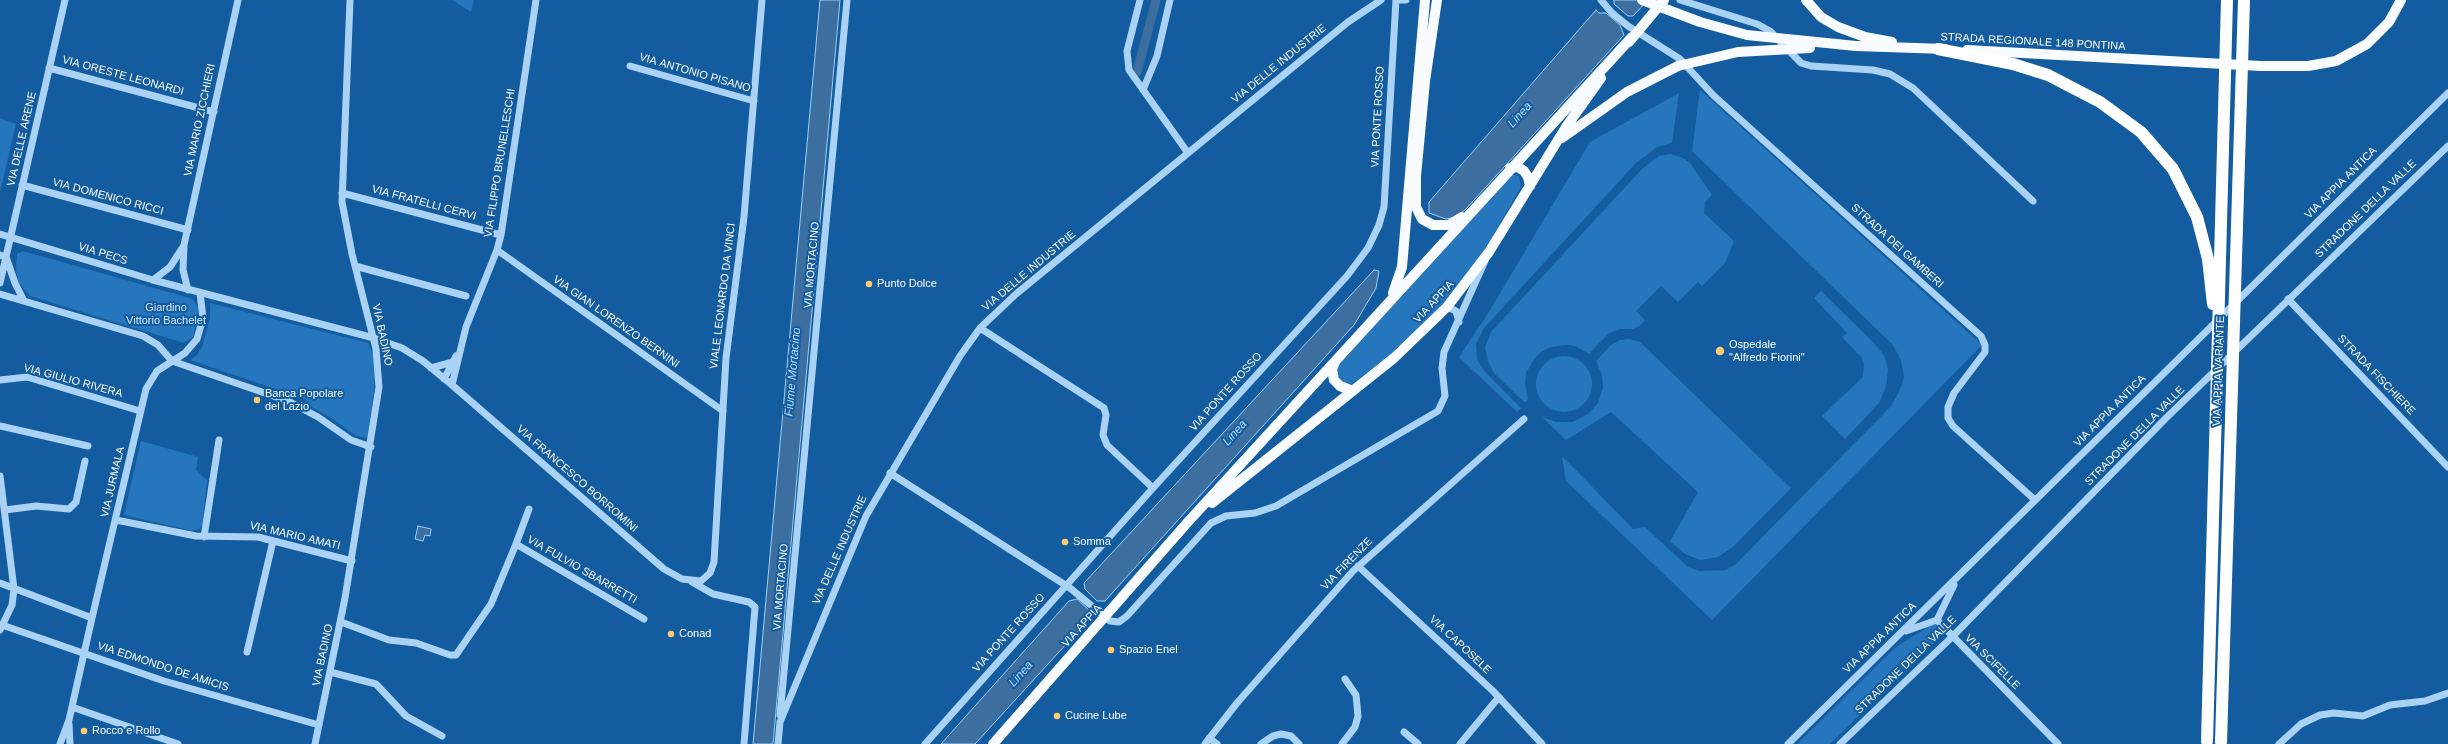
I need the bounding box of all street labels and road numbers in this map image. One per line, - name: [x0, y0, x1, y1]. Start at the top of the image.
- street label: VIA DELLE INDUSTRIE: [1229, 22, 1329, 106]
- street label: STRADA REGIONALE 148 PONTINA: [1940, 31, 2126, 53]
- street label: VIA ANTONIO PISANO: [638, 51, 752, 95]
- street label: VIA ORESTE LEONARDI: [61, 53, 185, 99]
- street label: VIA MARIO ZICCHIERI: [182, 62, 218, 178]
- street label: VIA PONTE ROSSO: [1369, 66, 1387, 168]
- street label: VIA FILIPPO BRUNELLESCHI: [482, 88, 518, 238]
- street label: VIA DELLE ARENE: [5, 90, 39, 188]
- street label: VIA APPIA ANTICA: [2302, 144, 2380, 222]
- street label: STRADONE DELLA VALLE: [2313, 157, 2419, 261]
- street label: VIA DOMENICO RICCI: [51, 176, 165, 218]
- street label: VIA FRATELLI CERVI: [370, 183, 478, 223]
- street label: STRADA DEI GAMBERI: [1848, 201, 1946, 291]
- street label: VIA MORTACINO: [802, 221, 822, 309]
- street label: VIALE LEONARDO DA VINCI: [708, 222, 738, 370]
- street label: VIA DELLE INDUSTRIE: [980, 228, 1078, 314]
- street label: VIA PECS: [77, 240, 129, 268]
- street label: VIA GIAN LORENZO BERNINI: [550, 273, 682, 371]
- street label: VIA APPIA: [1411, 278, 1457, 326]
- street label: VIA BADINO: [369, 303, 395, 367]
- street label: VIA APPIA VARIANTE: [2210, 316, 2228, 426]
- street label: STRADA FISCHIERE: [2334, 332, 2418, 418]
- street label: VIA PONTE ROSSO: [1187, 350, 1265, 434]
- street label: VIA GIULIO RIVERA: [22, 361, 124, 401]
- street label: VIA APPIA ANTICA: [2071, 372, 2149, 450]
- street label: STRADONE DELLA VALLE: [2082, 383, 2188, 489]
- street label: VIA FRANCESCO BORROMINI: [514, 423, 640, 535]
- street label: VIA JURMALA: [98, 445, 128, 519]
- street label: VIA DELLE INDUSTRIE: [810, 493, 870, 607]
- street label: VIA MARIO AMATI: [248, 519, 342, 553]
- street label: VIA FULVIO SBARRETTI: [525, 533, 639, 607]
- street label: VIA FIRENZE: [1319, 535, 1375, 593]
- street label: VIA MORTACINO: [771, 543, 791, 631]
- street label: VIA PONTE ROSSO: [970, 591, 1048, 675]
- street label: VIA APPIA ANTICA: [1841, 600, 1919, 676]
- street label: VIA APPIA: [1059, 602, 1105, 650]
- street label: VIA CAPOSELE: [1426, 613, 1494, 677]
- street label: STRADONE DELLA VALLE: [1853, 613, 1959, 717]
- street label: VIA BADINO: [310, 623, 336, 687]
- street label: VIA SCIFELLE: [1962, 632, 2022, 692]
- street label: VIA EDMONDO DE AMICIS: [96, 639, 230, 695]

